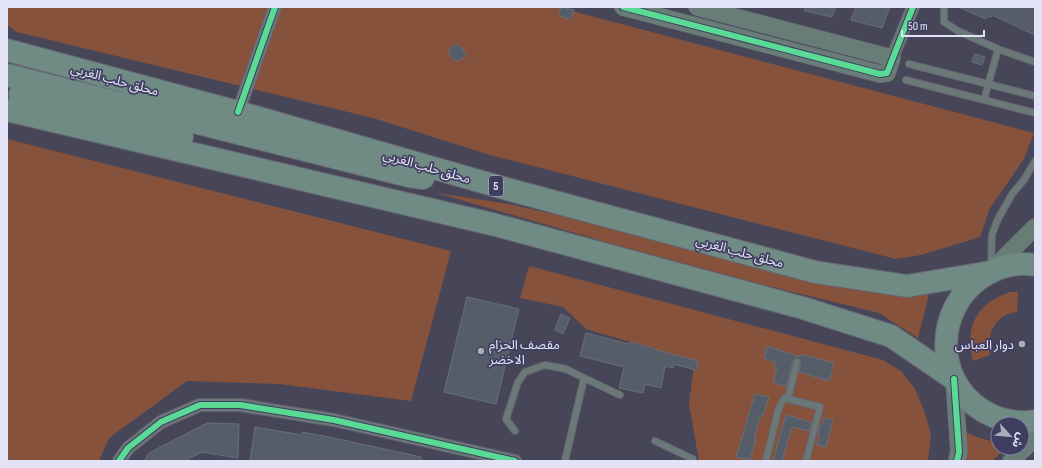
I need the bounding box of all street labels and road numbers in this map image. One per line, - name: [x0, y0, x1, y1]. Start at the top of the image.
- street label: محلق حلب الغربي: [68, 61, 161, 101]
- street label: محلق حلب الغربي: [380, 147, 473, 189]
- road number: 5: [489, 176, 503, 196]
- street label: محلق حلب الغربي: [693, 233, 786, 273]

